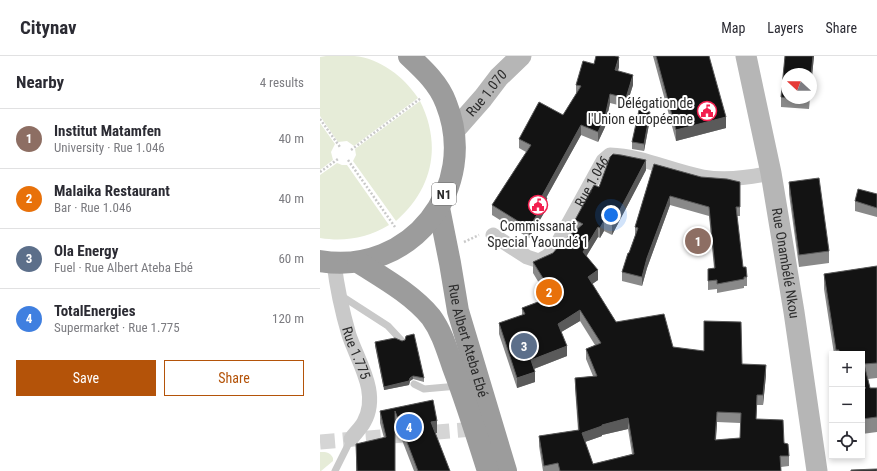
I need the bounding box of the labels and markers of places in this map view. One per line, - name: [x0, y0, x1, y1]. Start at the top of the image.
- place label: Délégation de l'Union européenne: [588, 95, 693, 127]
- public building icon: Délégation de l'Union européenne: [696, 100, 718, 122]
- public building icon: Commissanat Special Yaoundé 1: [527, 194, 549, 216]
- place label: Commissanat Special Yaoundé 1: [487, 218, 589, 250]
- pin: 1: [685, 226, 711, 256]
- pin: 2: [536, 277, 562, 307]
- pin: 3: [511, 331, 537, 361]
- pin: 4: [396, 412, 422, 442]

